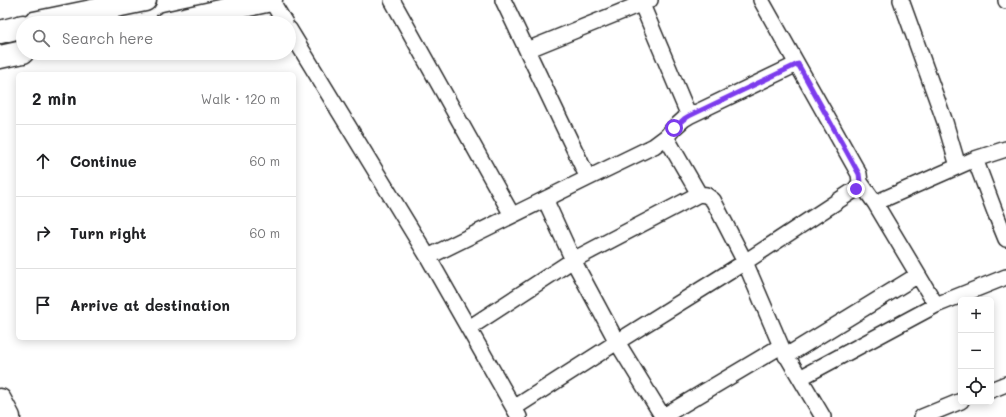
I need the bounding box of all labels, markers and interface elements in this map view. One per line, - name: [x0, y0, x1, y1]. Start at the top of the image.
- search box: [16, 16, 296, 60]
- icon: search: [30, 27, 52, 49]
- text: Search here: [62, 28, 153, 48]
- text: 2 min: [32, 87, 77, 109]
- text: Walk · 120 m: [201, 90, 280, 107]
- route start: [665, 119, 683, 137]
- icon: ahead: [32, 150, 54, 172]
- text: Continue: [70, 151, 137, 171]
- text: 60 m: [250, 152, 280, 169]
- route end: [847, 180, 865, 198]
- icon: right: [32, 222, 54, 244]
- text: Turn right: [70, 223, 147, 243]
- text: 60 m: [250, 224, 280, 241]
- icon: arrive: [32, 294, 54, 316]
- text: Arrive at destination: [70, 295, 230, 315]
- map controls: [958, 297, 994, 405]
- button: +: [958, 297, 994, 333]
- button: −: [958, 333, 994, 369]
- button: locate: [958, 369, 994, 405]

